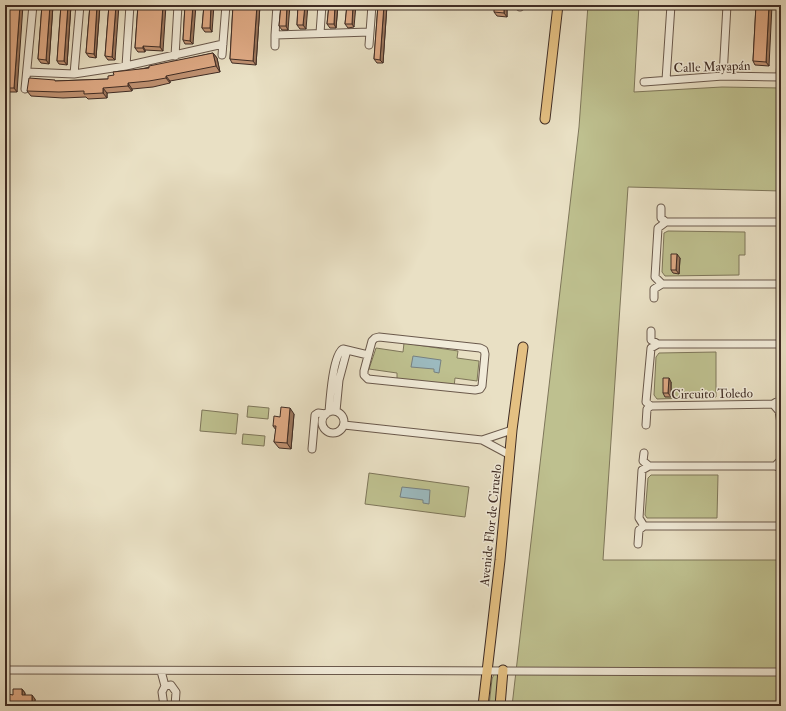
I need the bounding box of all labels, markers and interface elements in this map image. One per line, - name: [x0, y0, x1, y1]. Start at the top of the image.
- street label: Calle Mayapán: [673, 58, 751, 77]
- street label: Circuito Toledo: [671, 385, 753, 403]
- street label: Avenide Flor de Ciruelo: [477, 463, 505, 588]

